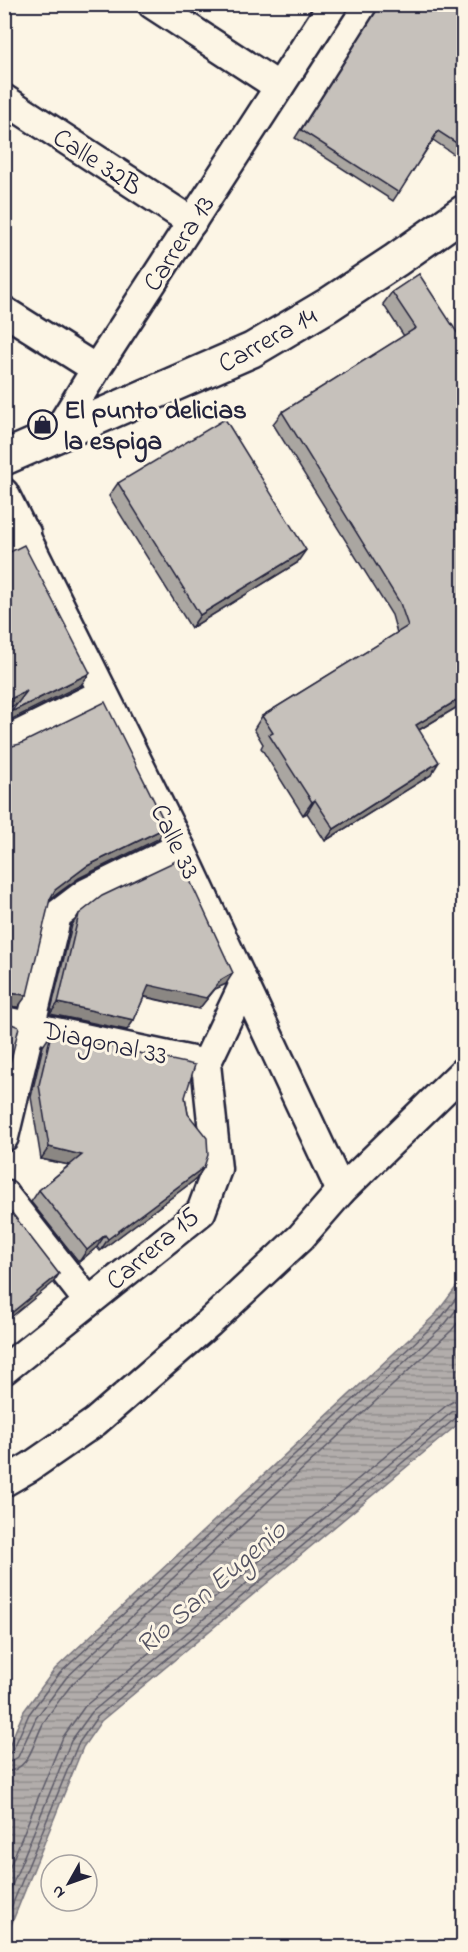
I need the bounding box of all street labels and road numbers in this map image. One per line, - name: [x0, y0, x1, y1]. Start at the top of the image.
- street label: Calle 32B: [44, 119, 149, 207]
- street label: Carrera 13: [134, 189, 226, 300]
- street label: Carrera 14: [212, 298, 325, 384]
- street label: Calle 33: [139, 798, 209, 886]
- street label: Diagonal 33: [37, 1012, 171, 1077]
- street label: Carrera 15: [98, 1199, 209, 1301]

